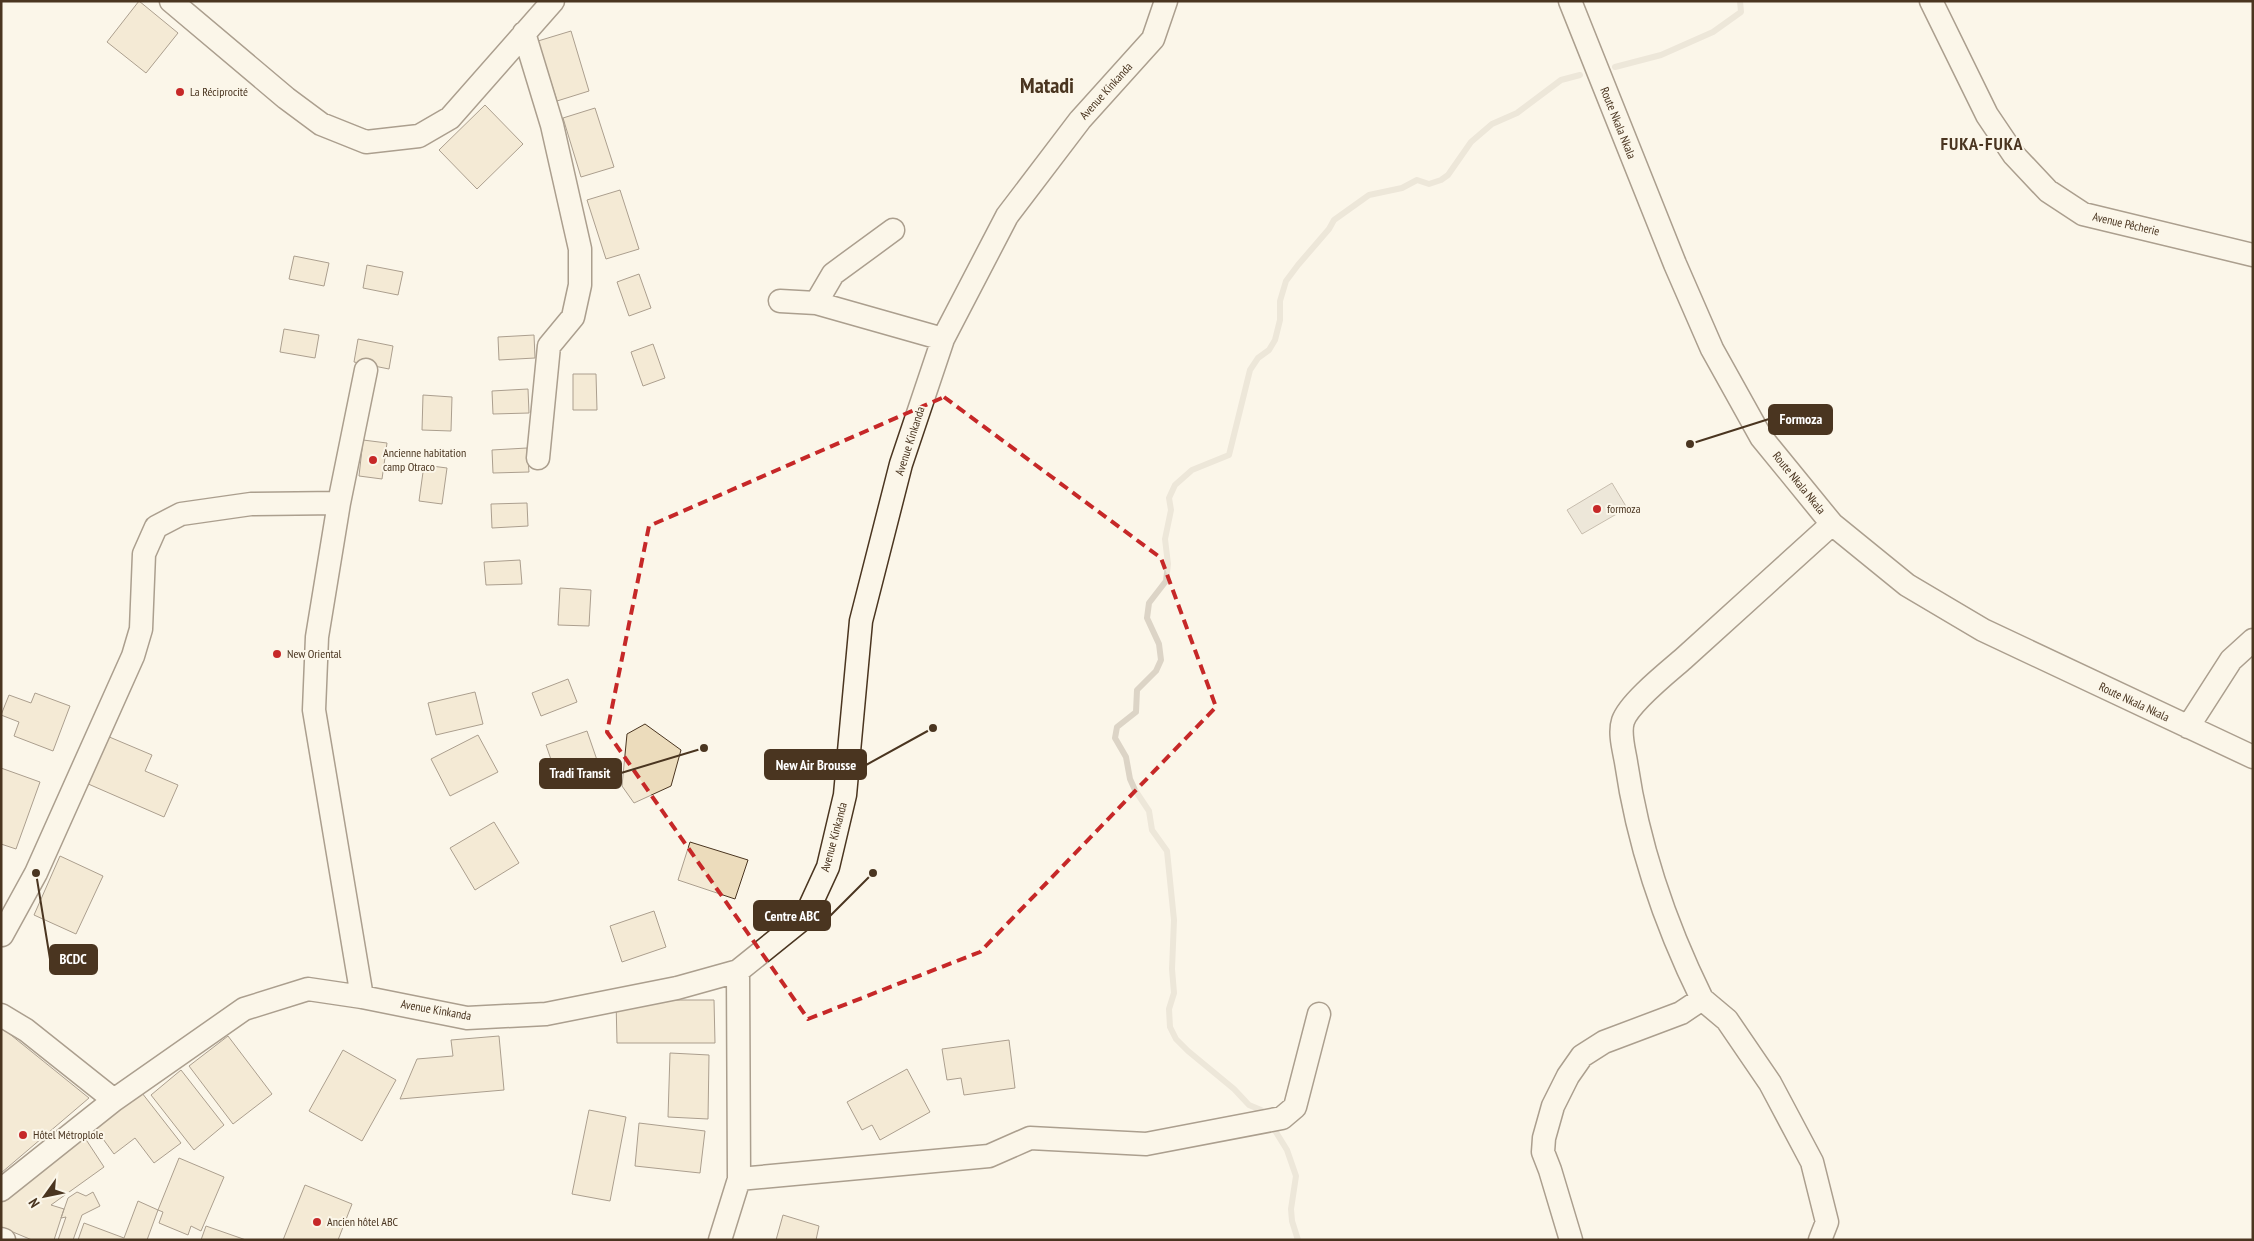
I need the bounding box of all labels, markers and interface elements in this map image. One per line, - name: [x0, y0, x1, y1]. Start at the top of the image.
- street label: Avenue Kinkanda: [1076, 59, 1135, 122]
- district label: Matadi: [1020, 71, 1074, 99]
- place label: La Réciprocité: [190, 84, 248, 99]
- street label: Route Nkala Nkala: [1597, 85, 1640, 161]
- marker: La Réciprocité: [174, 86, 186, 98]
- district label: FUKA-FUKA: [1940, 132, 2024, 155]
- street label: Avenue Pêcherie: [2091, 209, 2161, 238]
- street label: Avenue Kinkanda: [891, 404, 928, 477]
- callout: Formoza: [1769, 405, 1832, 434]
- text: Formoza: [1780, 410, 1823, 428]
- place label: Ancienne habitation camp Otraco: [383, 445, 466, 474]
- street label: Route Nkala Nkala: [1770, 448, 1829, 517]
- marker: Ancienne habitation camp Otraco: [367, 454, 379, 466]
- place label: formoza: [1607, 501, 1641, 516]
- marker: formoza: [1591, 503, 1603, 515]
- place label: New Oriental: [287, 646, 342, 661]
- marker: New Oriental: [271, 648, 283, 660]
- street label: Route Nkala Nkala: [2097, 679, 2172, 724]
- callout: New Air Brousse: [765, 750, 866, 779]
- text: New Air Brousse: [776, 756, 856, 774]
- callout: Tradi Transit: [540, 759, 621, 788]
- text: Tradi Transit: [550, 764, 610, 782]
- street label: Avenue Kinkanda: [817, 800, 850, 873]
- callout: Centre ABC: [754, 901, 830, 930]
- text: Centre ABC: [764, 907, 820, 925]
- callout: BCDC: [50, 945, 97, 974]
- text: BCDC: [59, 950, 87, 968]
- street label: Avenue Kinkanda: [400, 996, 473, 1023]
- place label: Hôtel Métroplole: [33, 1127, 103, 1142]
- marker: Hôtel Métroplole: [17, 1129, 29, 1141]
- north arrow: [20, 1171, 70, 1221]
- text: N: [24, 1195, 44, 1211]
- place label: Ancien hôtel ABC: [327, 1214, 399, 1229]
- marker: Ancien hôtel ABC: [311, 1216, 323, 1228]

